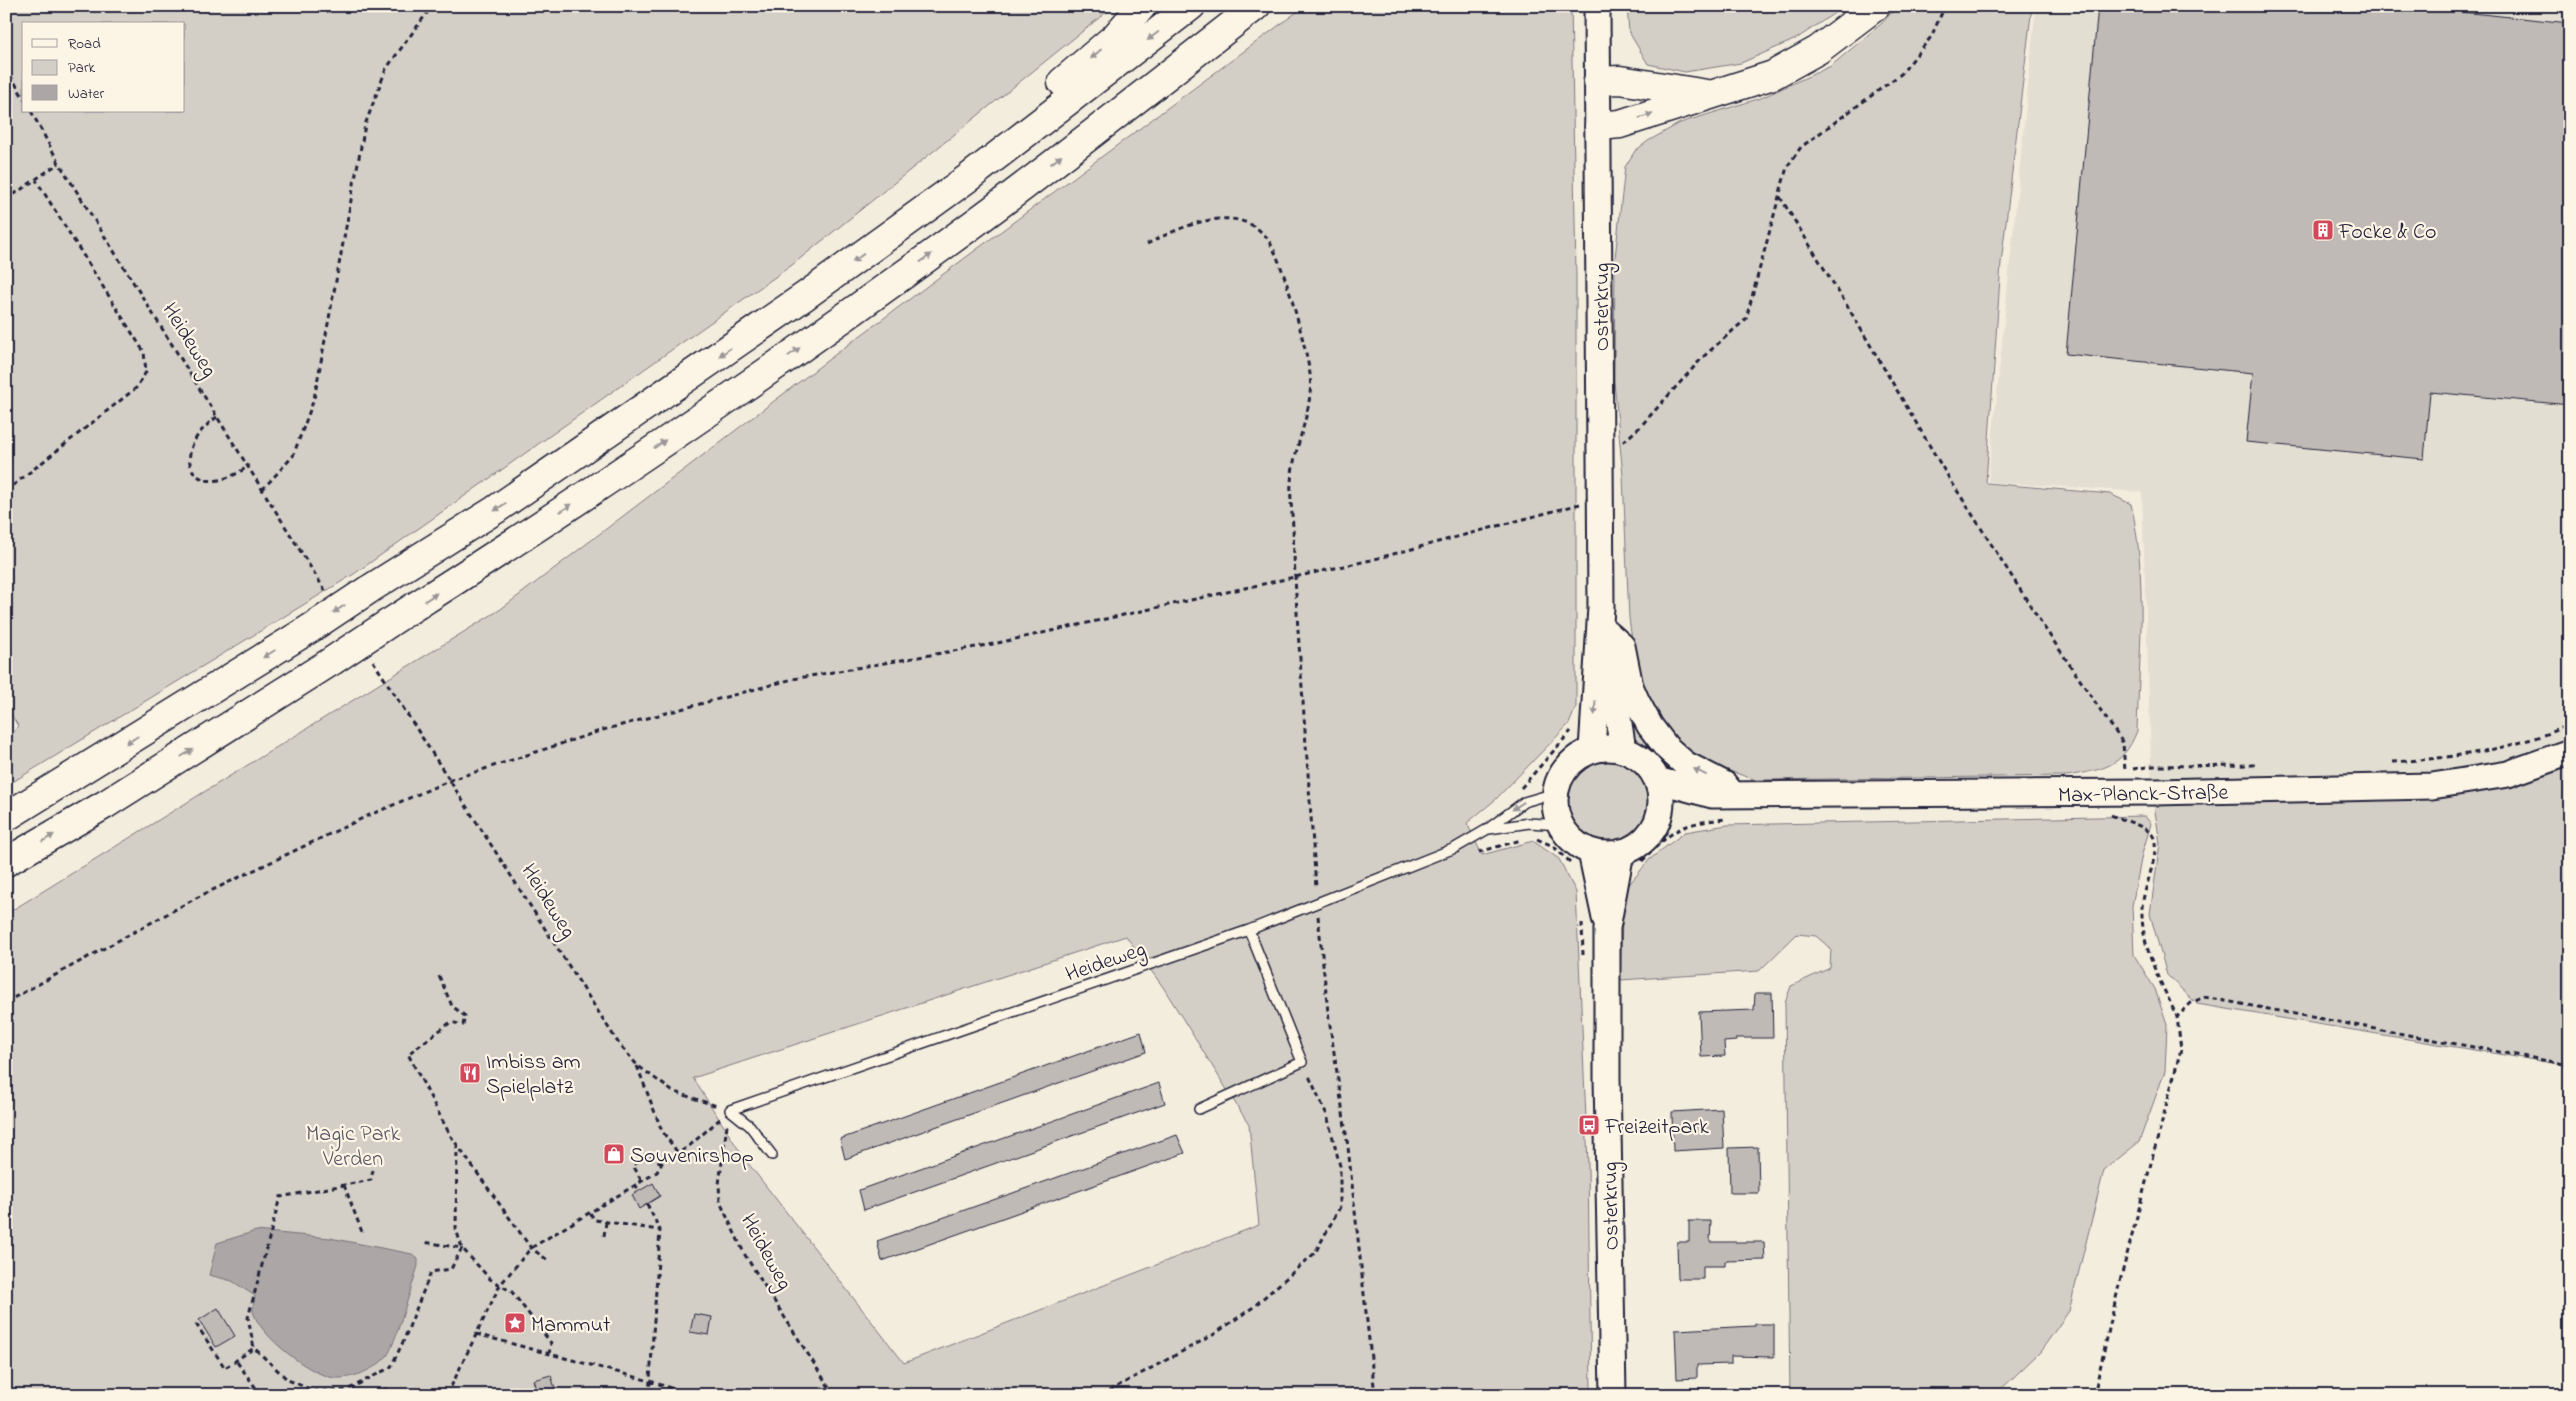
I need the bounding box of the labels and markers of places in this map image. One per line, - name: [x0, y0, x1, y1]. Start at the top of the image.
- place label: Focke & Co: [2338, 217, 2437, 249]
- building icon: Focke & Co: [2311, 218, 2335, 242]
- place label: Imbiss am Spielplatz: [486, 1047, 581, 1104]
- restaurant icon: Imbiss am Spielplatz: [458, 1061, 482, 1085]
- place label: Freizeitpark: [1604, 1112, 1709, 1144]
- bus stop icon: Freizeitpark: [1577, 1113, 1601, 1137]
- place label: Souvenirshop: [630, 1141, 754, 1173]
- shop icon: Souvenirshop: [602, 1142, 626, 1166]
- place label: Mammut: [531, 1310, 611, 1342]
- place icon: Mammut: [503, 1311, 527, 1335]

